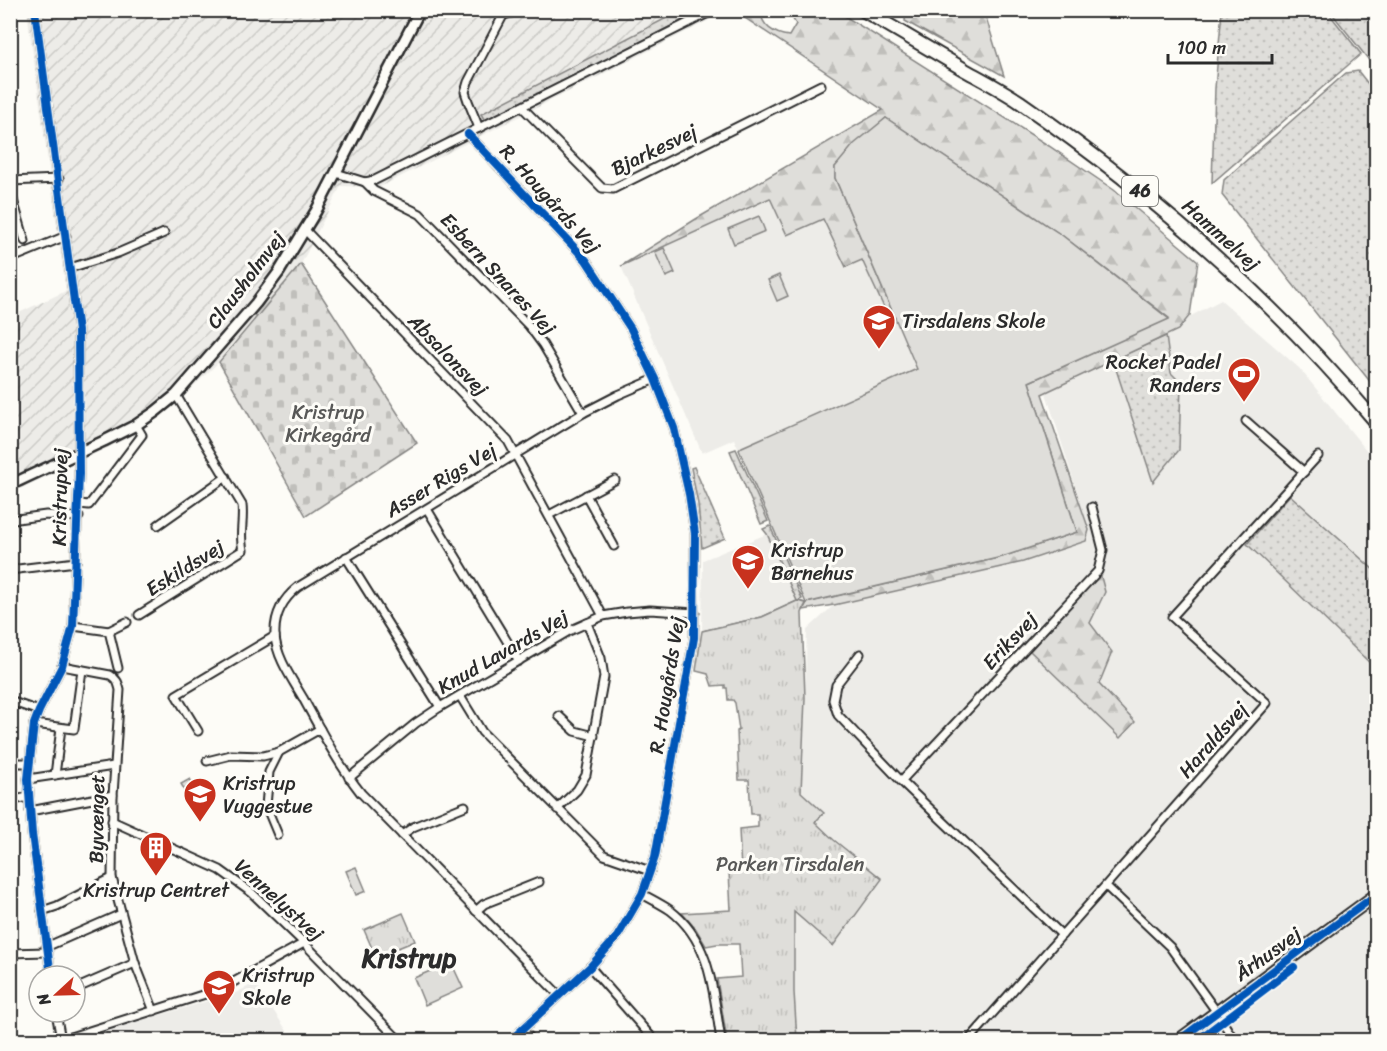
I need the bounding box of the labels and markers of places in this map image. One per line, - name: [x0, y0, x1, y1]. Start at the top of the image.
- school or university icon: Tirsdalens Skole: [861, 303, 897, 350]
- place label: Tirsdalens Skole: [902, 304, 1045, 339]
- place label: Rocket Padel Randers: [1106, 345, 1222, 403]
- sports icon: Rocket Padel Randers: [1226, 356, 1262, 403]
- place label: Kristrup Børnehus: [771, 533, 854, 591]
- school or university icon: Kristrup Børnehus: [730, 543, 766, 590]
- place label: Kristrup Vuggestue: [223, 766, 313, 824]
- school or university icon: Kristrup Vuggestue: [182, 776, 218, 823]
- building icon: Kristrup Centret: [138, 830, 174, 877]
- place label: Kristrup Centret: [83, 873, 230, 908]
- place label: Kristrup Skole: [242, 958, 315, 1016]
- school or university icon: Kristrup Skole: [201, 968, 237, 1015]

